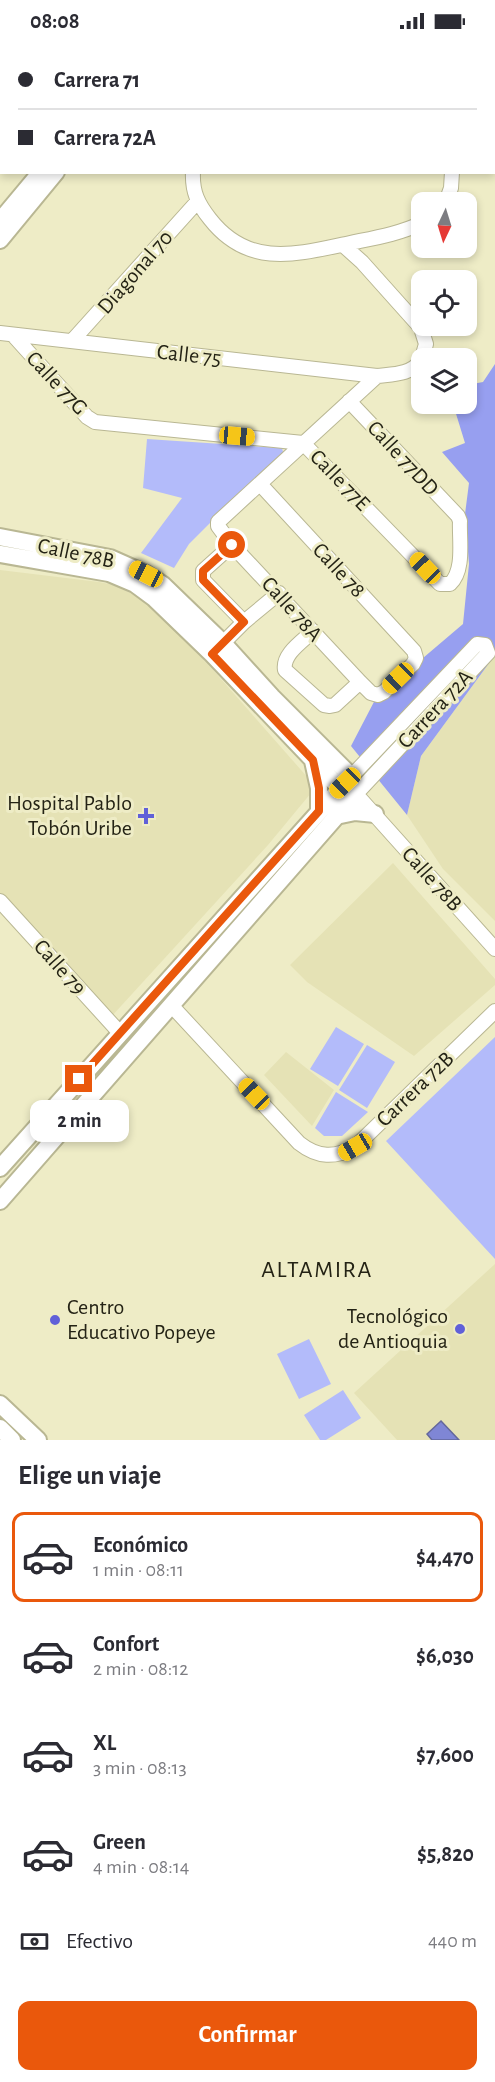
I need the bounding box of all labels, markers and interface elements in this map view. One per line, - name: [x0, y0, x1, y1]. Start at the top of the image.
- text: 08:08: [30, 10, 80, 32]
- text: Carrera 71: [54, 69, 140, 91]
- text: Carrera 72A: [54, 127, 156, 149]
- north arrow: [411, 192, 477, 258]
- map controls: [411, 192, 477, 414]
- street label: Diagonal 70: [93, 226, 177, 318]
- button: locate: [411, 270, 477, 336]
- street label: Calle 75: [156, 341, 222, 369]
- street label: Calle 77G: [22, 347, 92, 419]
- button: layers: [411, 348, 477, 414]
- street label: Calle 77DD: [363, 416, 443, 500]
- car: [218, 425, 256, 447]
- street label: Calle 77E: [306, 445, 374, 515]
- route start: [218, 531, 245, 558]
- street label: Calle 78B: [36, 534, 116, 572]
- street label: Calle 78: [308, 538, 370, 602]
- car: [406, 549, 444, 587]
- car: [126, 558, 166, 590]
- street label: Calle 78A: [258, 572, 327, 646]
- car: [379, 659, 417, 697]
- street label: Carrera 72A: [393, 665, 477, 752]
- car: [326, 764, 364, 802]
- place label: Hospital Pablo Tobón Uribe: [7, 792, 132, 839]
- marker: Hospital Pablo Tobón Uribe: [137, 807, 155, 825]
- street label: Calle 78B: [398, 843, 466, 915]
- street label: Calle 79: [30, 935, 90, 999]
- street label: Carrera 72B: [372, 1047, 458, 1131]
- route end: [65, 1065, 92, 1092]
- car: [235, 1075, 273, 1113]
- callout: 2 min: [29, 1100, 128, 1142]
- text: 2 min: [57, 1111, 102, 1131]
- car: [335, 1130, 375, 1164]
- district label: ALTAMIRA: [261, 1258, 373, 1282]
- place label: Centro Educativo Popeye: [67, 1296, 216, 1343]
- place label: Tecnológico de Antioquia: [338, 1305, 448, 1352]
- marker: Centro Educativo Popeye: [48, 1313, 62, 1327]
- marker: Tecnológico de Antioquia: [453, 1322, 467, 1336]
- text: Elige un viaje: [18, 1462, 161, 1489]
- icon: car: [21, 1530, 75, 1584]
- text: Económico: [93, 1534, 188, 1556]
- text: $4,470: [416, 1546, 474, 1568]
- text: 1 min · 08:11: [93, 1560, 184, 1580]
- icon: car: [21, 1629, 75, 1683]
- text: Confort: [93, 1633, 159, 1655]
- text: $6,030: [416, 1645, 474, 1667]
- text: 2 min · 08:12: [93, 1659, 188, 1679]
- icon: car: [21, 1728, 75, 1782]
- text: XL: [93, 1732, 116, 1754]
- text: $7,600: [416, 1744, 474, 1766]
- text: 3 min · 08:13: [93, 1758, 187, 1778]
- icon: car: [21, 1827, 75, 1881]
- text: Green: [93, 1831, 146, 1853]
- text: $5,820: [417, 1843, 474, 1865]
- text: 4 min · 08:14: [93, 1857, 189, 1877]
- icon: cash: [18, 1925, 51, 1958]
- text: Efectivo: [66, 1930, 133, 1952]
- text: 440 m: [428, 1931, 477, 1951]
- button: Confirmar: [18, 2001, 477, 2070]

